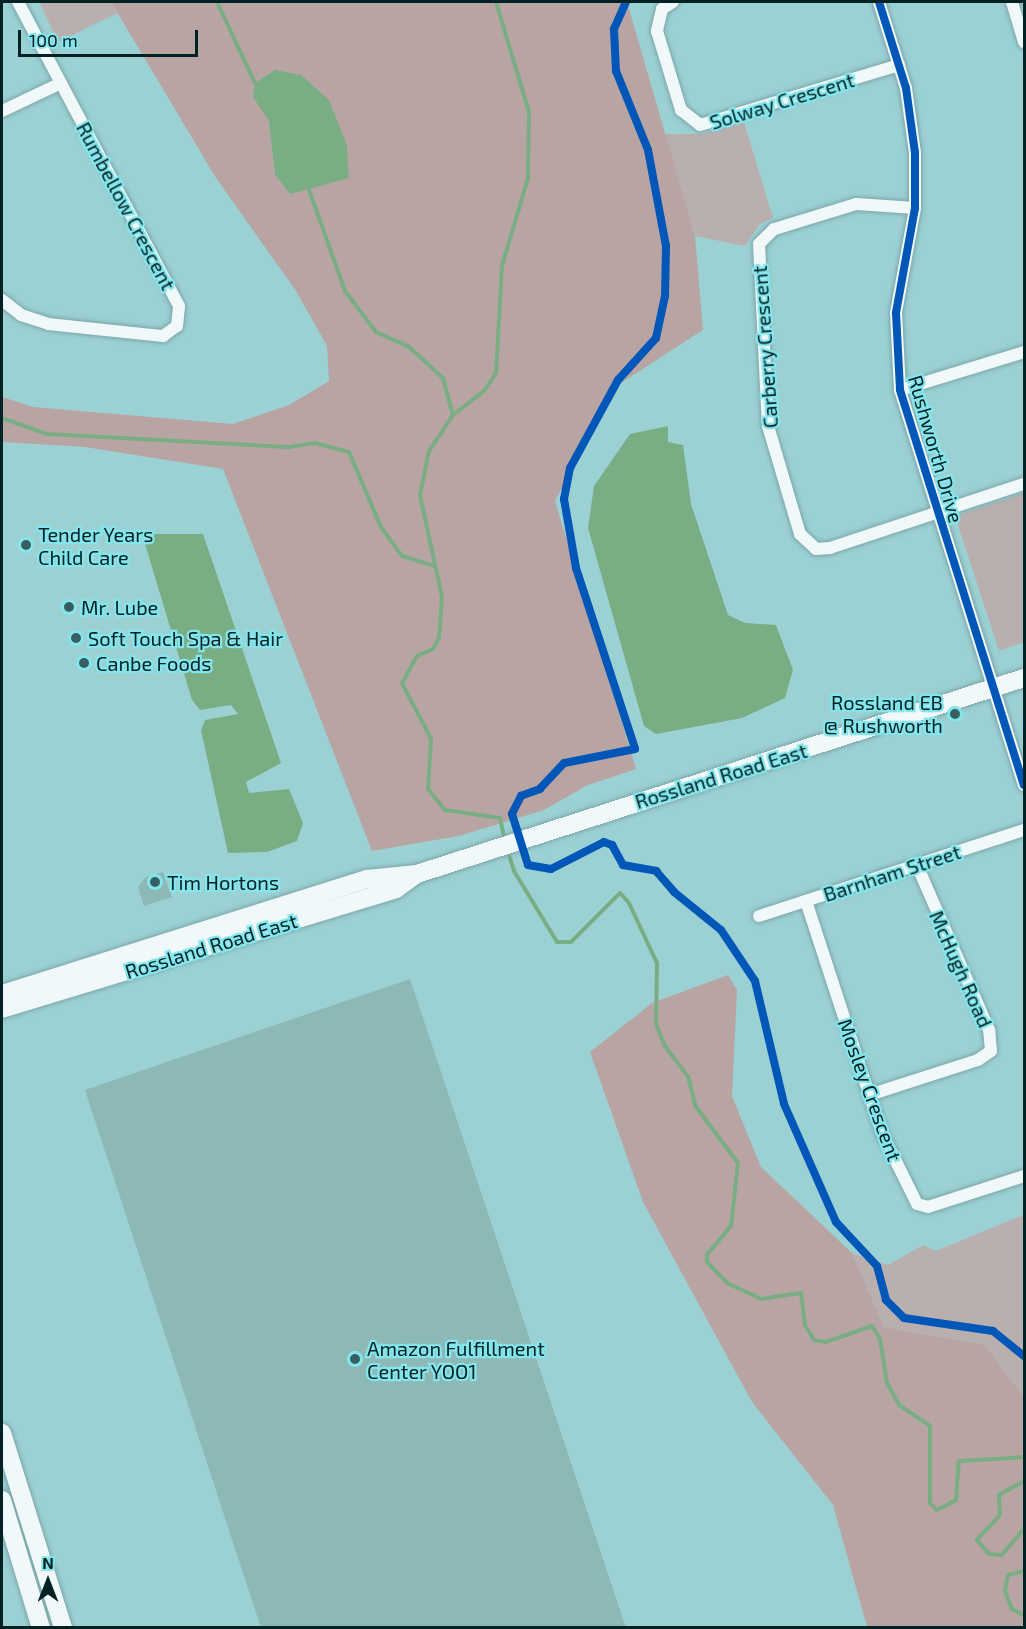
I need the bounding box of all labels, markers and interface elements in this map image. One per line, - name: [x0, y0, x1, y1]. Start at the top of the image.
- scale bar: [21, 18, 201, 56]
- text: 100 m: [29, 29, 78, 51]
- street label: Solway Crescent: [707, 68, 857, 134]
- street label: Rumbellow Crescent: [71, 118, 181, 294]
- street label: Carberry Crescent: [747, 265, 783, 429]
- street label: Rushworth Drive: [903, 372, 969, 526]
- place label: Tender Years Child Care: [38, 522, 154, 569]
- marker: Tender Years Child Care: [19, 538, 33, 552]
- place label: Mr. Lube: [81, 595, 158, 619]
- marker: Mr. Lube: [62, 600, 76, 614]
- place label: Soft Touch Spa & Hair: [88, 626, 284, 650]
- marker: Soft Touch Spa & Hair: [69, 631, 83, 645]
- place label: Canbe Foods: [96, 651, 211, 675]
- marker: Canbe Foods: [77, 656, 91, 670]
- place label: Rossland EB @ Rushworth: [824, 690, 943, 737]
- marker: Rossland EB @ Rushworth: [948, 707, 962, 721]
- street label: Rossland Road East: [632, 738, 810, 814]
- street label: Barnham Street: [820, 839, 964, 907]
- place label: Tim Hortons: [167, 870, 279, 894]
- marker: Tim Hortons: [148, 875, 162, 889]
- street label: McHugh Road: [925, 907, 997, 1031]
- street label: Rossland Road East: [122, 908, 300, 984]
- street label: Mosley Crescent: [833, 1015, 907, 1165]
- place label: Amazon Fulfillment Center YOO1: [367, 1336, 545, 1383]
- marker: Amazon Fulfillment Center YOO1: [348, 1352, 362, 1366]
- north arrow: [18, 1551, 78, 1611]
- text: N: [42, 1553, 54, 1572]

